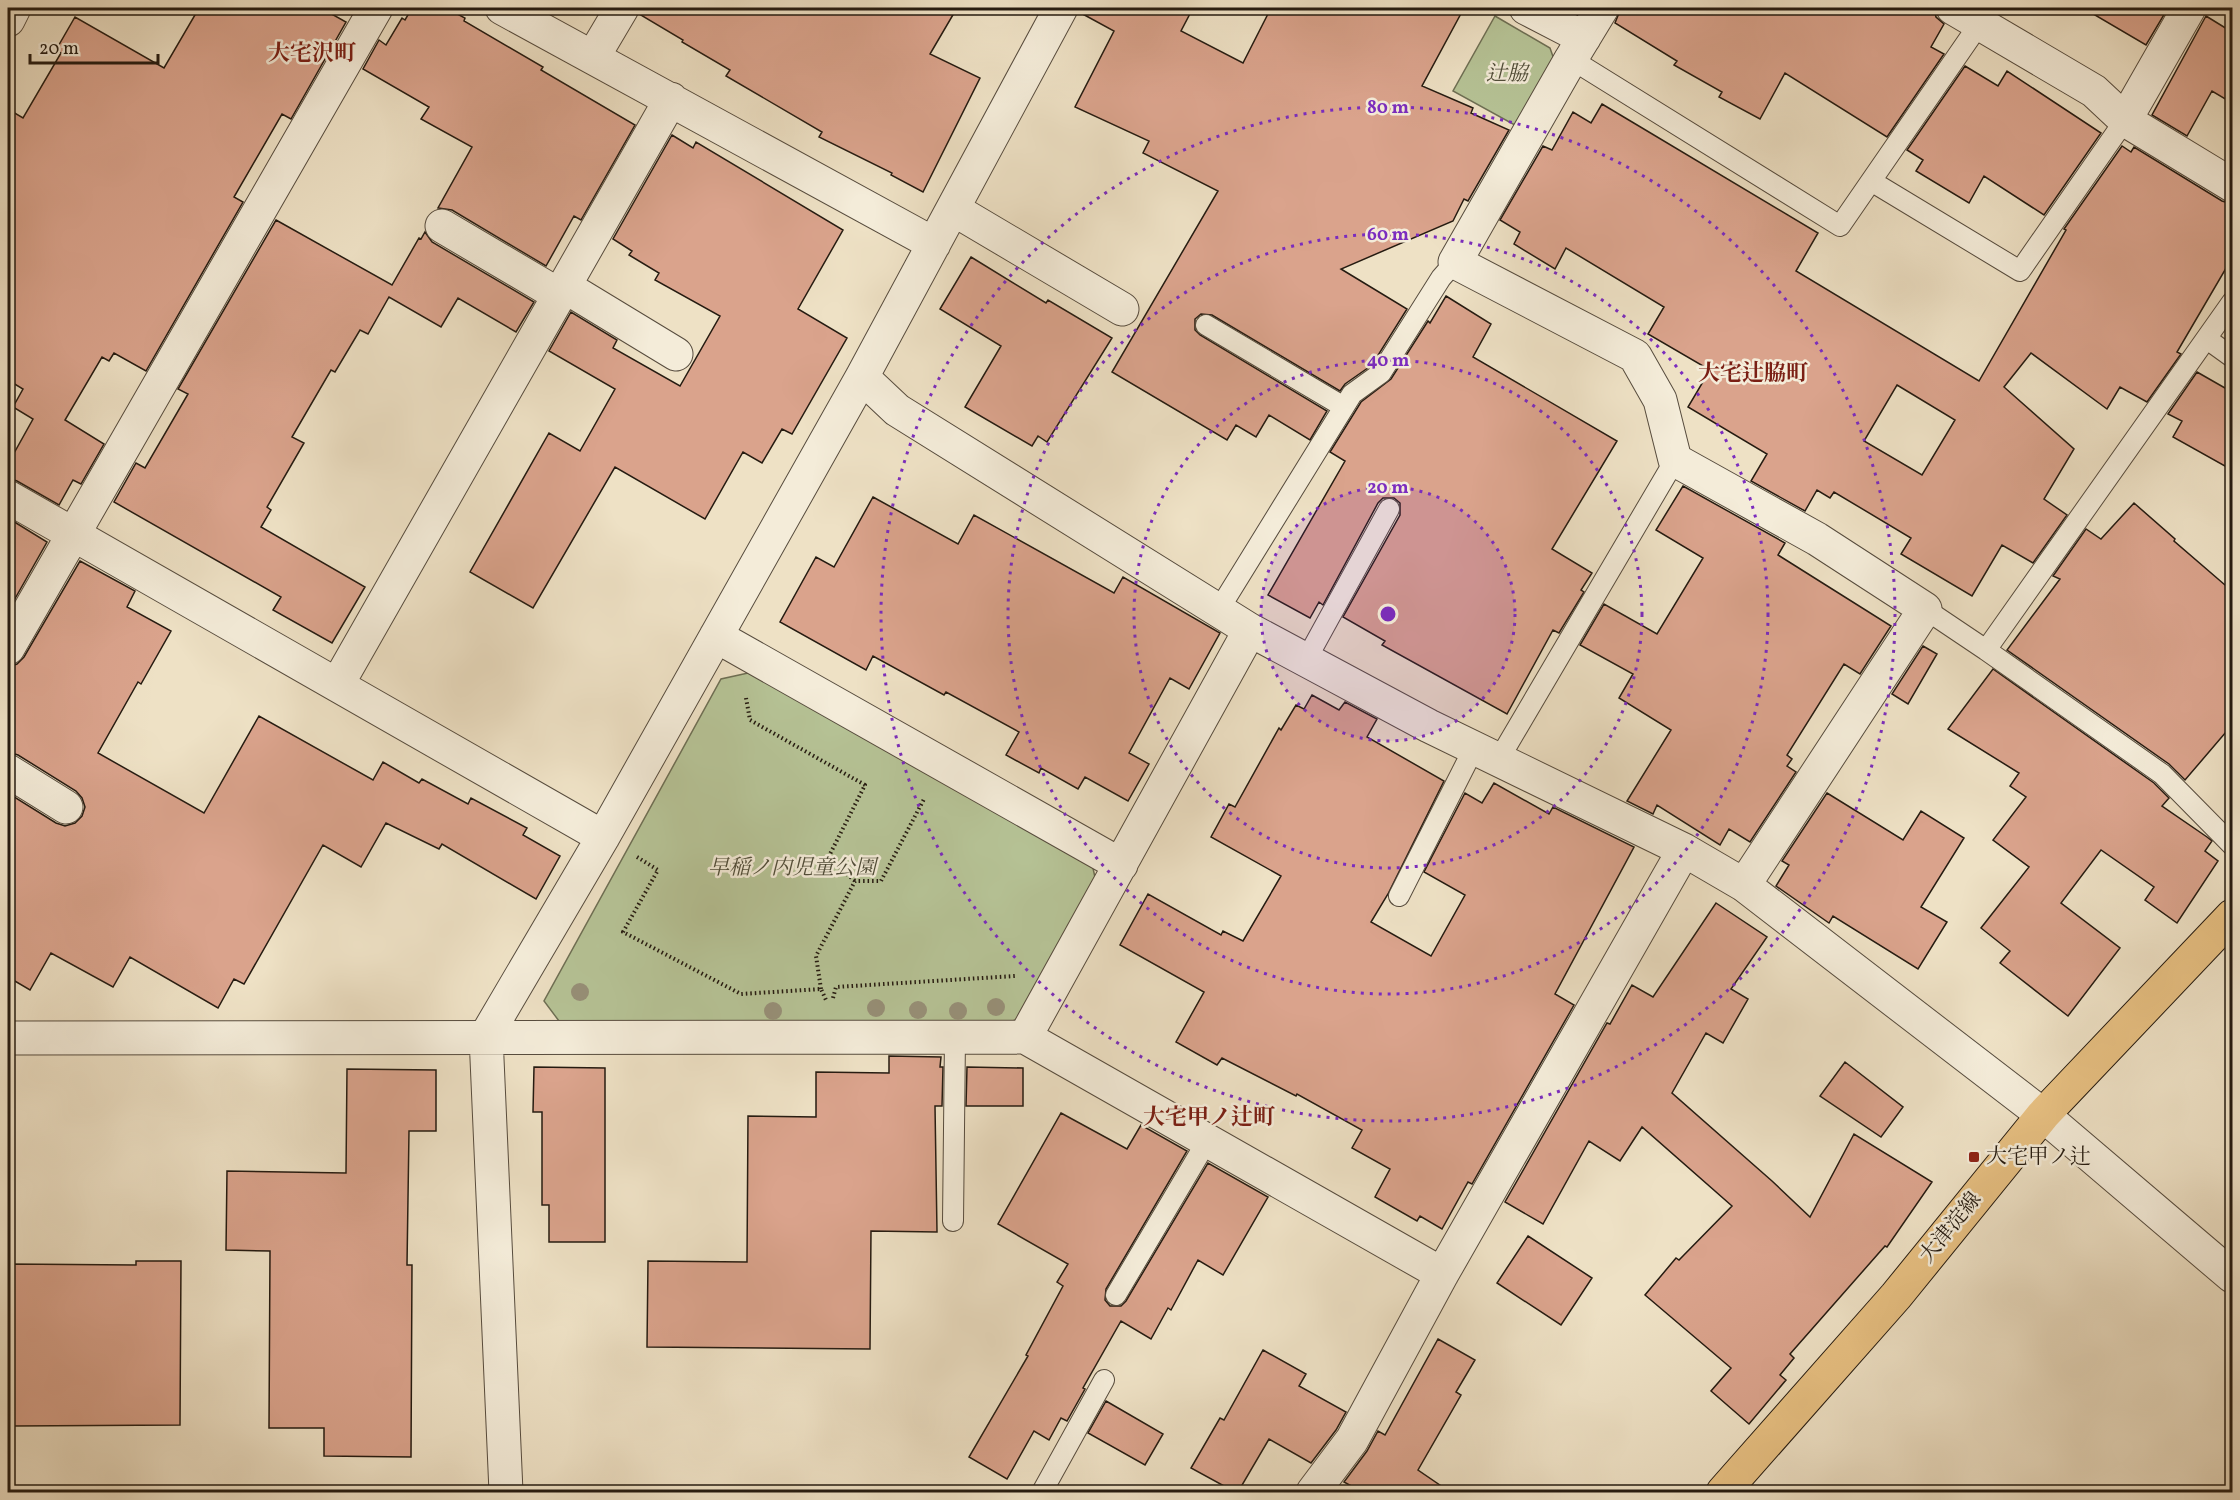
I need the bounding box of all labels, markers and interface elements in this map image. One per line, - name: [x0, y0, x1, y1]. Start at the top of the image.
- scale bar: [30, 27, 158, 65]
- text: 20 m: [39, 37, 79, 62]
- district label: 大宅沢町: [268, 39, 356, 70]
- park label: 辻脇: [1486, 60, 1531, 89]
- text: 80 m: [1367, 96, 1409, 121]
- text: 60 m: [1367, 223, 1409, 248]
- text: 40 m: [1367, 349, 1409, 374]
- district label: 大宅辻脇町: [1698, 359, 1808, 390]
- text: 20 m: [1367, 476, 1409, 501]
- centre of rings: [1378, 604, 1398, 624]
- park label: 早稲ノ内児童公園: [708, 854, 879, 883]
- district label: 大宅甲ノ辻町: [1143, 1103, 1275, 1134]
- place label: 大宅甲ノ辻: [1986, 1143, 2091, 1172]
- marker: 大宅甲ノ辻: [1967, 1150, 1981, 1164]
- street label: 大津淀線: [1913, 1186, 1989, 1270]

